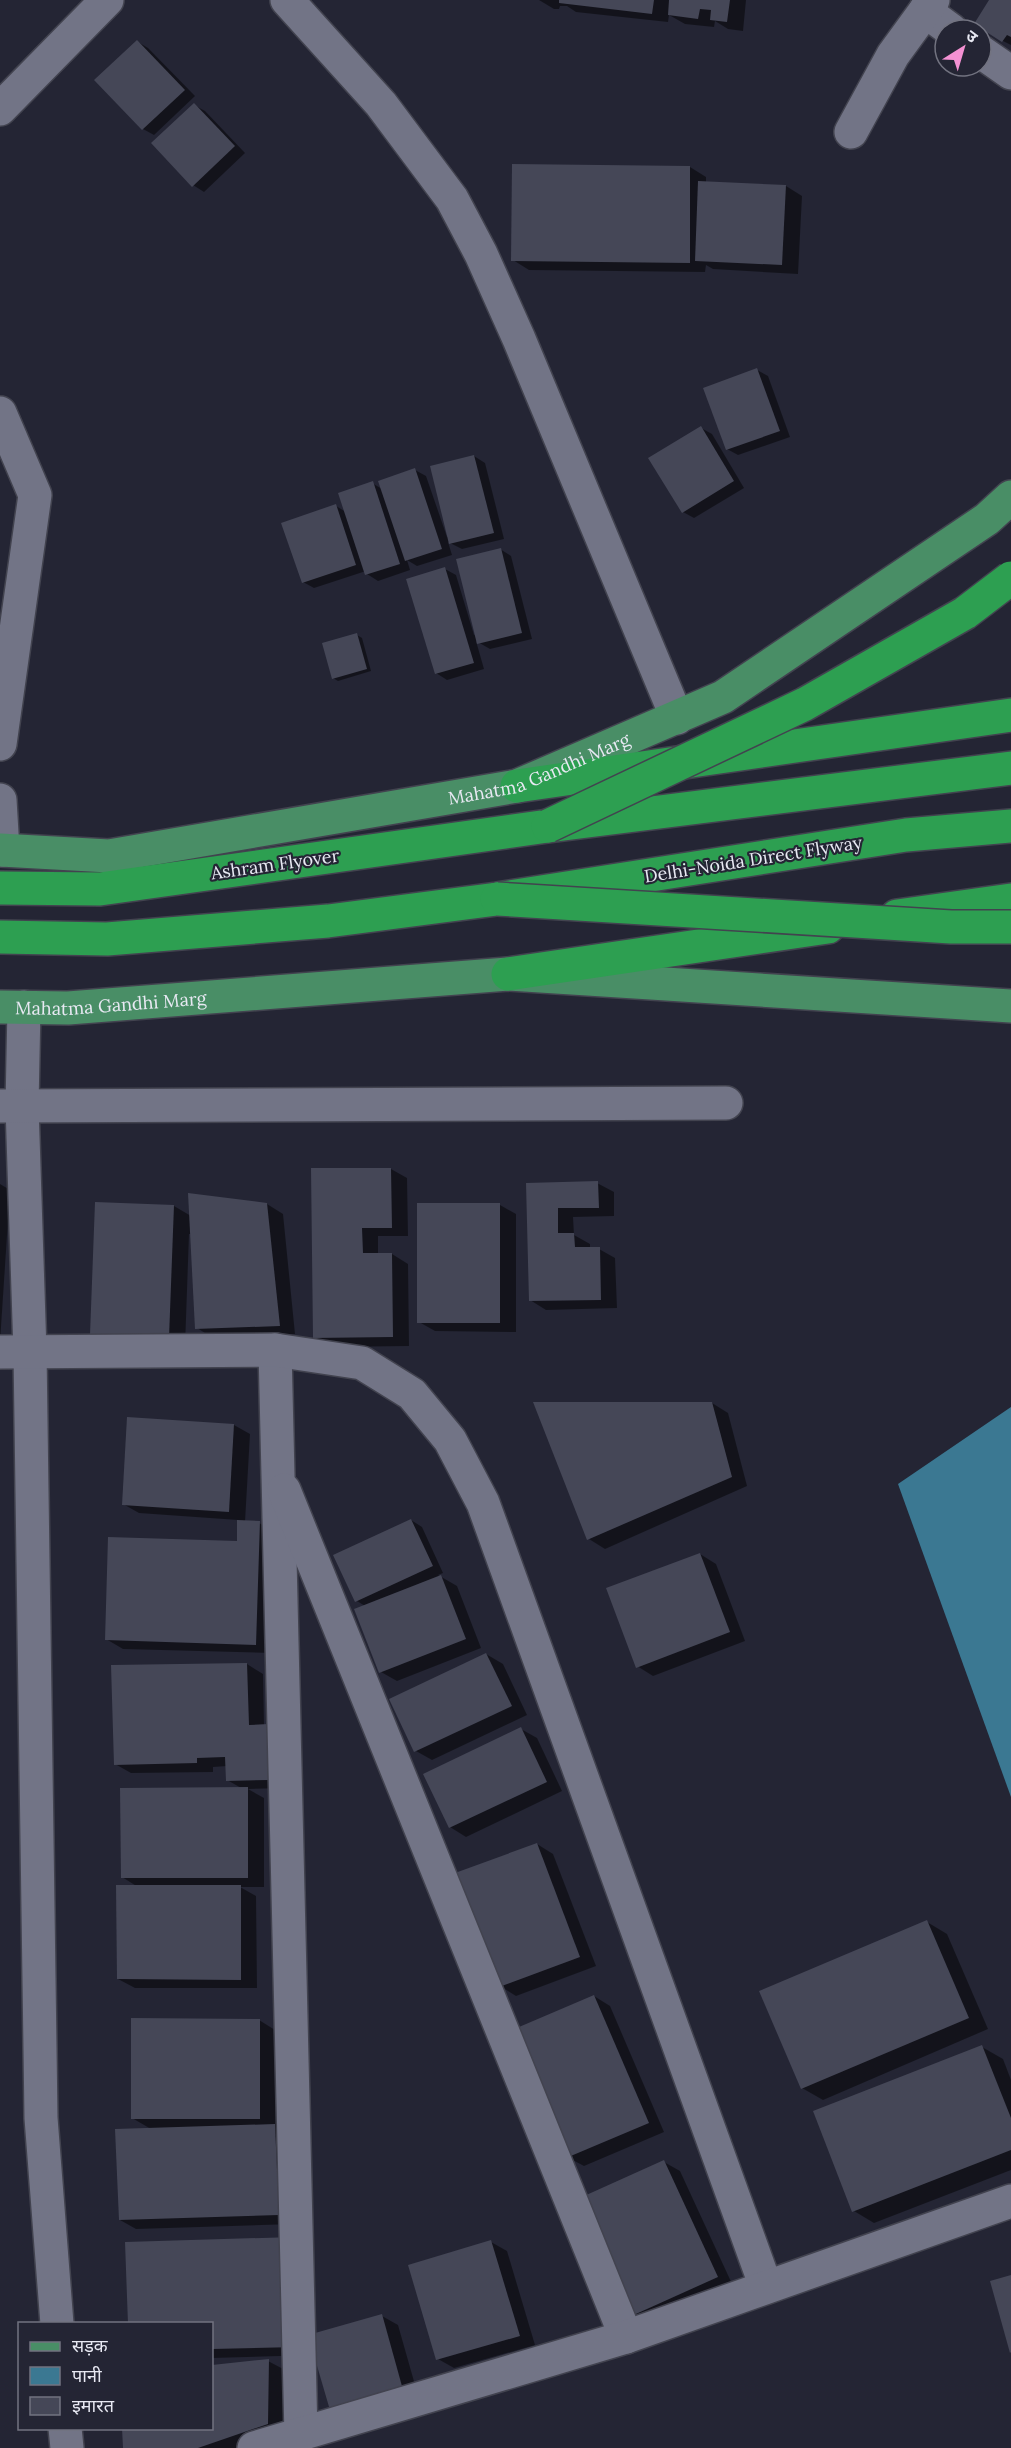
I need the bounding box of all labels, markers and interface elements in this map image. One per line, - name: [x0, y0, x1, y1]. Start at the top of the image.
- north arrow: [933, 18, 993, 78]
- text: उ: [962, 25, 982, 47]
- street label: Mahatma Gandhi Marg: [446, 727, 634, 809]
- street label: Delhi-Noida Direct Flyway: [642, 830, 864, 888]
- street label: Ashram Flyover: [208, 844, 341, 885]
- street label: Mahatma Gandhi Marg: [15, 986, 208, 1019]
- legend: [18, 2322, 213, 2430]
- text: सड़क: [72, 2334, 109, 2357]
- text: पानी: [72, 2364, 102, 2387]
- text: इमारत: [72, 2394, 115, 2417]

